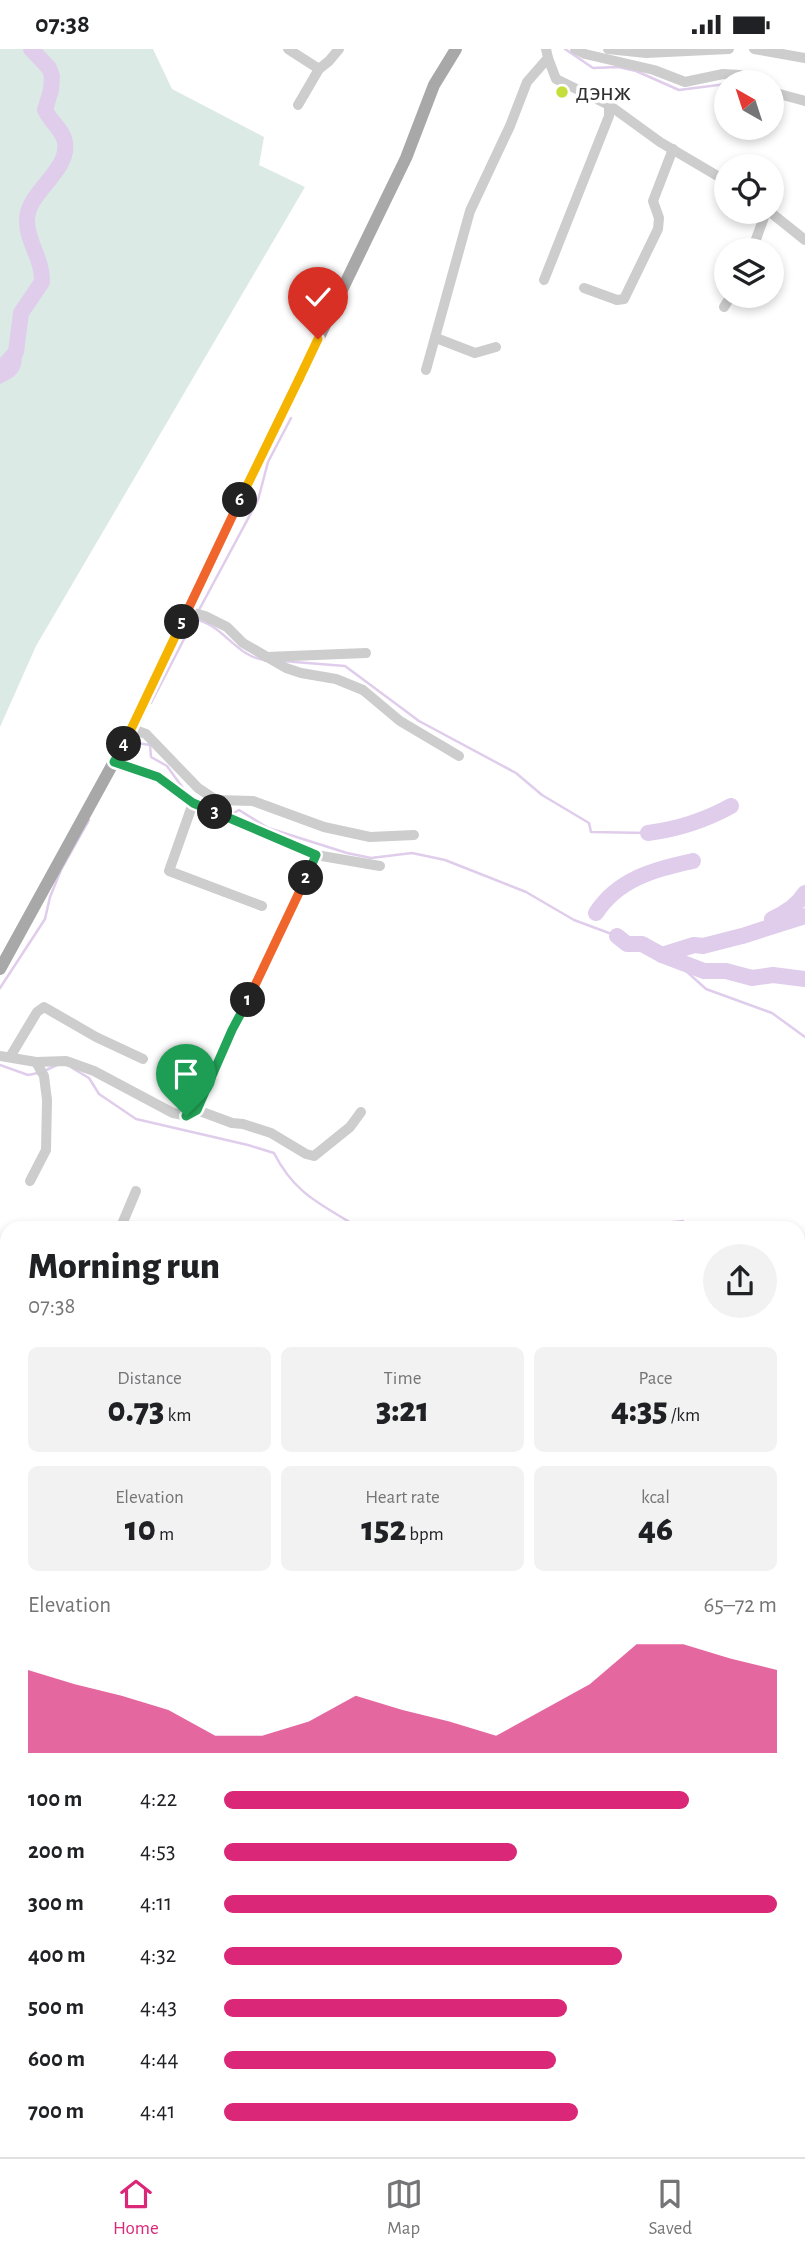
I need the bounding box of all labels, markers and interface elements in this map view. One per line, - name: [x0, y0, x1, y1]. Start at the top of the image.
- text: 07:38: [35, 11, 90, 37]
- north arrow: [714, 70, 784, 140]
- map controls: [714, 70, 784, 308]
- place label: дэнж: [576, 79, 631, 105]
- marker: дэнж: [554, 84, 570, 100]
- button: locate: [714, 154, 784, 224]
- button: layers: [714, 238, 784, 308]
- pin: [288, 267, 348, 339]
- icon: check: [299, 278, 337, 316]
- pin: 6: [222, 483, 258, 517]
- text: 6: [235, 490, 244, 509]
- pin: 5: [164, 605, 200, 639]
- text: 5: [177, 612, 186, 631]
- pin: 4: [106, 727, 142, 761]
- text: 4: [119, 734, 128, 753]
- pin: 3: [198, 795, 232, 829]
- text: 3: [210, 802, 219, 821]
- pin: 2: [288, 861, 324, 895]
- text: 2: [301, 868, 310, 887]
- pin: 1: [230, 983, 266, 1017]
- text: 1: [244, 990, 251, 1009]
- pin: [156, 1044, 216, 1116]
- icon: arrive: [167, 1055, 205, 1093]
- button: share: [703, 1244, 777, 1318]
- text: Morning run: [28, 1248, 220, 1286]
- text: 07:38: [28, 1295, 75, 1318]
- text: Distance: [117, 1369, 182, 1388]
- text: Time: [384, 1369, 421, 1388]
- text: Pace: [638, 1369, 673, 1388]
- text: 0.73: [108, 1393, 164, 1428]
- text: 3:21: [376, 1393, 429, 1428]
- text: 4:35: [611, 1393, 668, 1428]
- text: km: [164, 1406, 191, 1425]
- text: /km: [668, 1406, 700, 1425]
- text: Elevation: [115, 1488, 184, 1507]
- text: Heart rate: [365, 1488, 440, 1507]
- text: kcal: [641, 1488, 670, 1507]
- text: 10: [125, 1512, 156, 1547]
- text: 152: [361, 1512, 406, 1547]
- text: 46: [638, 1512, 673, 1547]
- text: m: [156, 1525, 174, 1544]
- text: bpm: [406, 1525, 444, 1544]
- text: Elevation: [28, 1594, 111, 1617]
- text: 65–72 m: [703, 1594, 777, 1617]
- text: 100 m: [28, 1788, 82, 1811]
- text: 4:22: [140, 1788, 177, 1811]
- text: 200 m: [28, 1840, 85, 1863]
- text: 4:53: [140, 1840, 175, 1863]
- text: 300 m: [28, 1892, 84, 1915]
- text: 4:11: [140, 1892, 172, 1915]
- text: 400 m: [28, 1944, 86, 1967]
- text: 4:32: [140, 1944, 176, 1967]
- text: 500 m: [28, 1996, 84, 2019]
- text: 4:43: [140, 1996, 177, 2019]
- text: 600 m: [28, 2048, 85, 2071]
- text: 4:44: [140, 2048, 178, 2071]
- text: 700 m: [28, 2100, 84, 2123]
- text: 4:41: [140, 2100, 175, 2123]
- tab: Home: [113, 2175, 159, 2240]
- tab: Map: [385, 2175, 423, 2240]
- tab: Saved: [649, 2175, 692, 2240]

